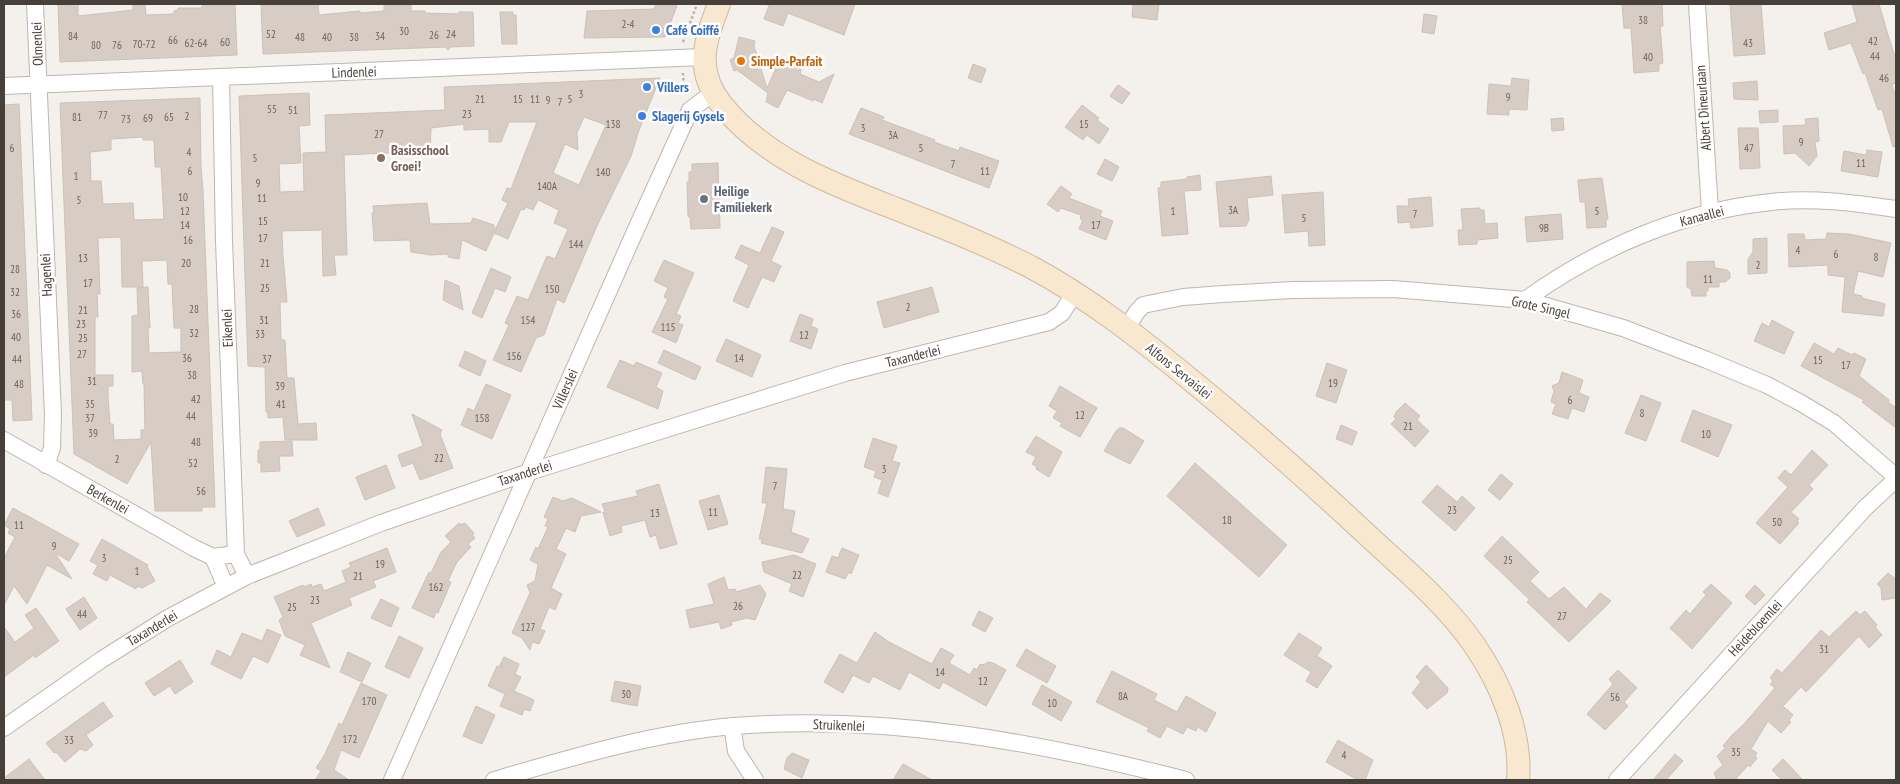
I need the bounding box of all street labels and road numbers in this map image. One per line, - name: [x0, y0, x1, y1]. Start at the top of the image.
- street label: Olmenlei: [27, 22, 47, 66]
- street label: Lindenlei: [331, 62, 377, 82]
- street label: Albert Dineurlaan: [1691, 65, 1715, 151]
- street label: Kanaallei: [1678, 201, 1726, 231]
- street label: Hagenlei: [36, 253, 56, 297]
- street label: Grote Singel: [1510, 292, 1573, 323]
- street label: Eikenlei: [217, 309, 237, 347]
- street label: Alfons Servaislei: [1142, 339, 1216, 403]
- street label: Taxanderlei: [884, 340, 942, 372]
- street label: Villerslei: [548, 366, 582, 413]
- street label: Taxanderlei: [496, 456, 554, 490]
- street label: Berkenlei: [84, 480, 132, 518]
- street label: Heidebloemlei: [1724, 596, 1786, 660]
- street label: Taxanderlei: [123, 606, 181, 650]
- street label: Struikenlei: [813, 715, 865, 735]

